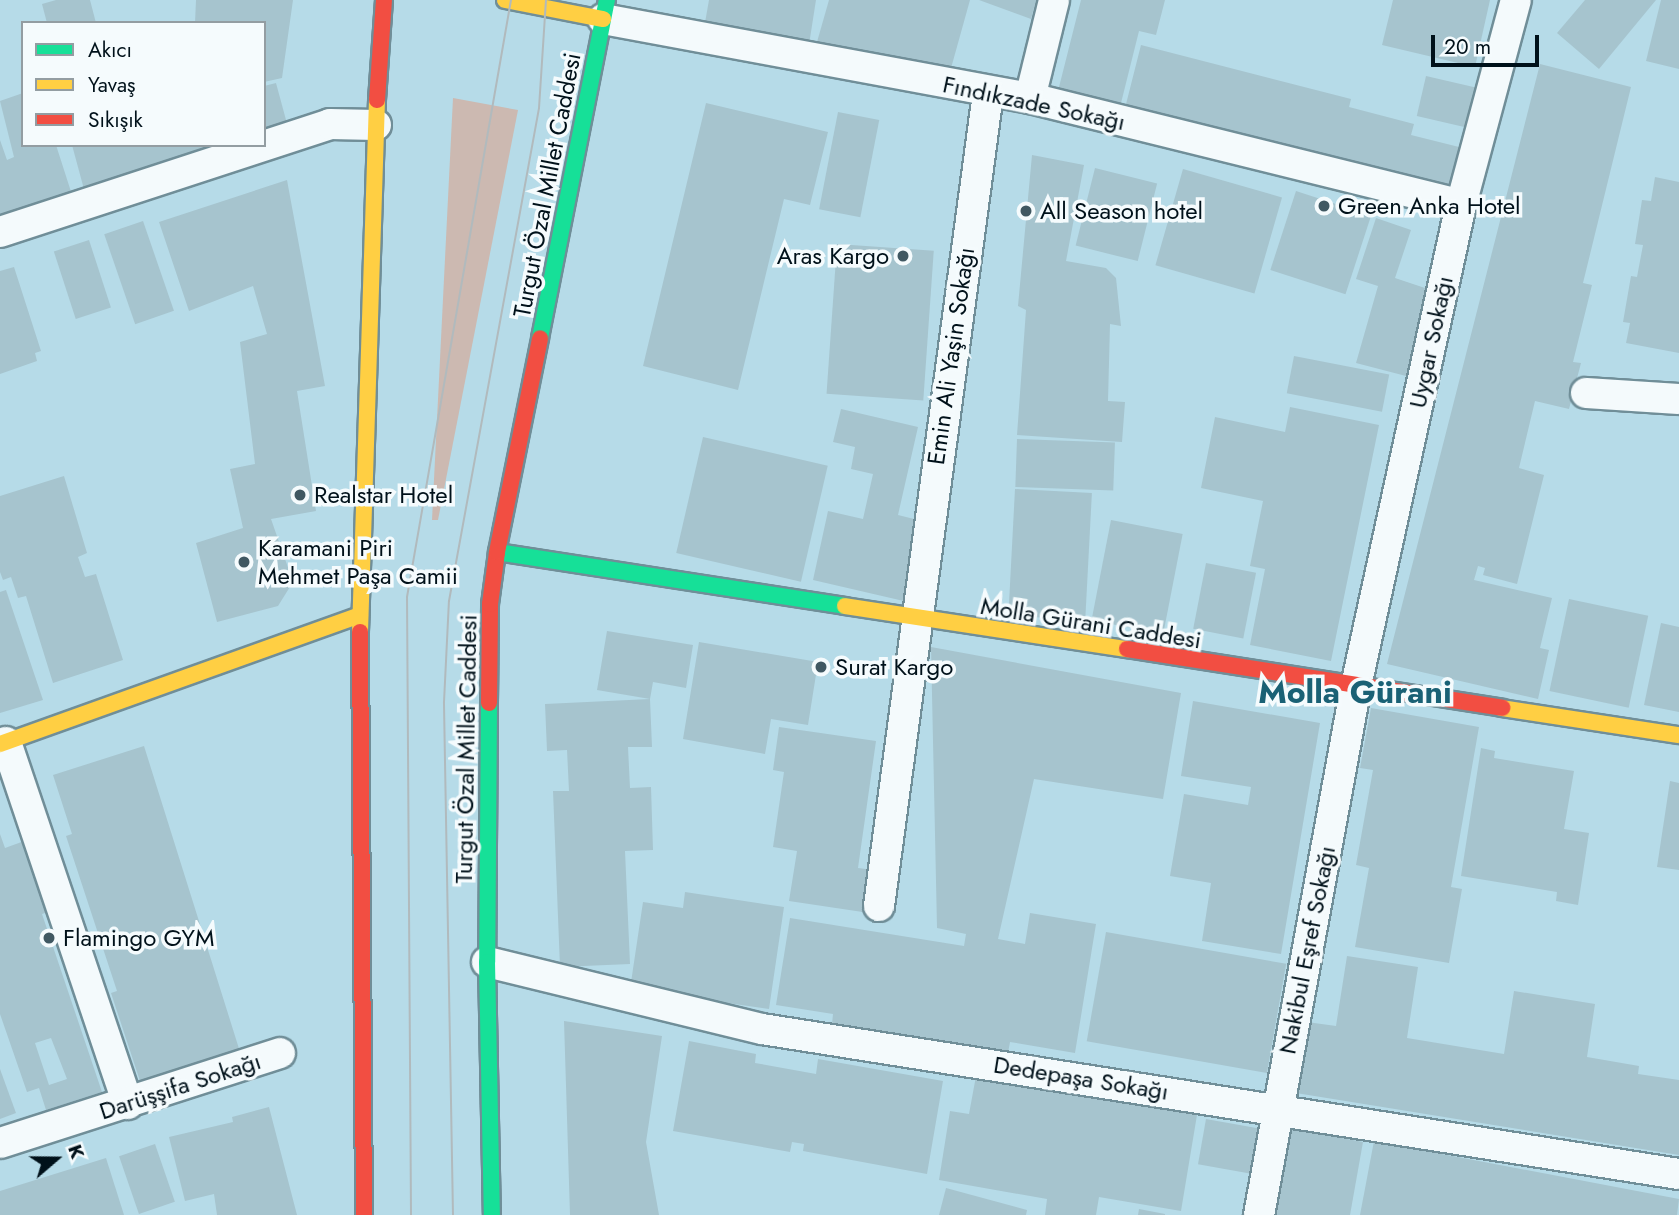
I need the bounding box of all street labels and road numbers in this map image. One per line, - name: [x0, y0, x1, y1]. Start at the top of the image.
- street label: Turgut Özal Millet Caddesi: [507, 50, 587, 320]
- street label: Fındıkzade Sokağı: [940, 70, 1128, 136]
- street label: Emin Ali Yaşin Sokağı: [921, 245, 981, 467]
- street label: Uygar Sokağı: [1403, 273, 1459, 411]
- street label: Molla Gürani Caddesi: [979, 591, 1203, 655]
- street label: Turgut Özal Millet Caddesi: [449, 614, 483, 884]
- street label: Nakibul Eşref Sokağı: [1273, 843, 1341, 1057]
- street label: Darüşşifa Sokağı: [96, 1046, 264, 1126]
- street label: Dedepaşa Sokağı: [992, 1050, 1170, 1106]

